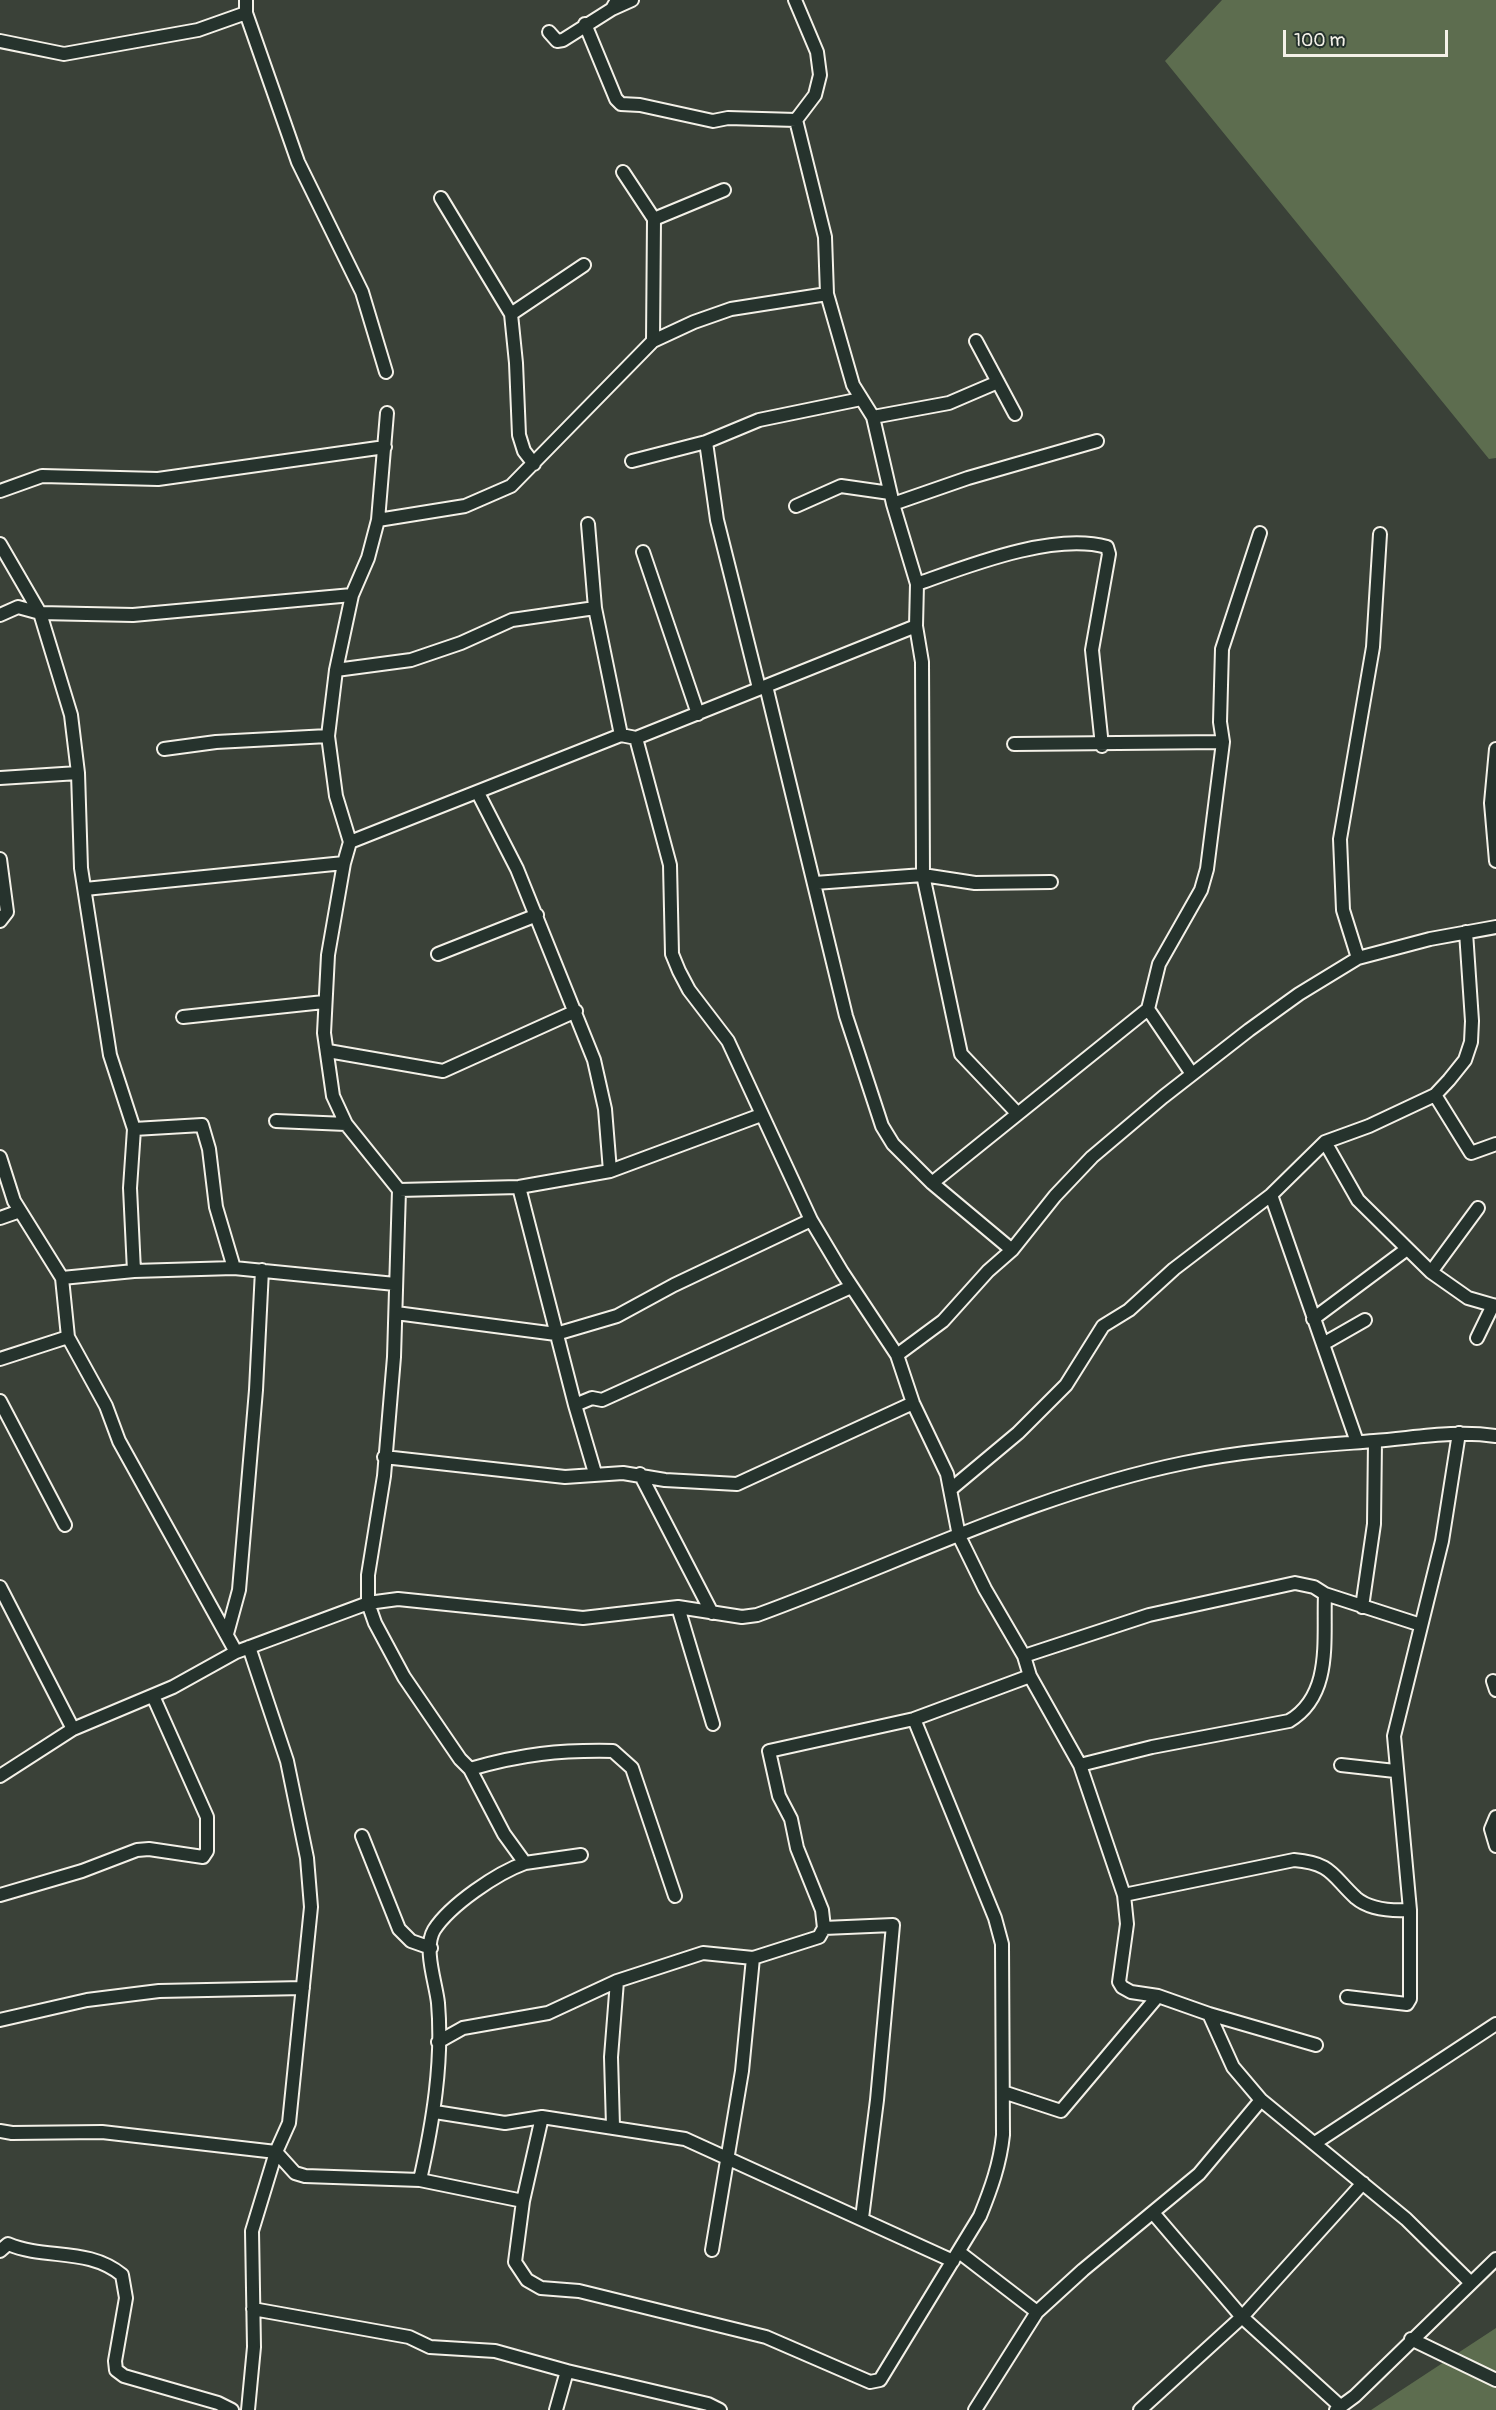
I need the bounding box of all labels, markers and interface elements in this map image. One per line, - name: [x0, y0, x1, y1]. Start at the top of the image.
- scale bar: [1286, 18, 1451, 56]
- text: 100 m: [1294, 29, 1346, 52]

